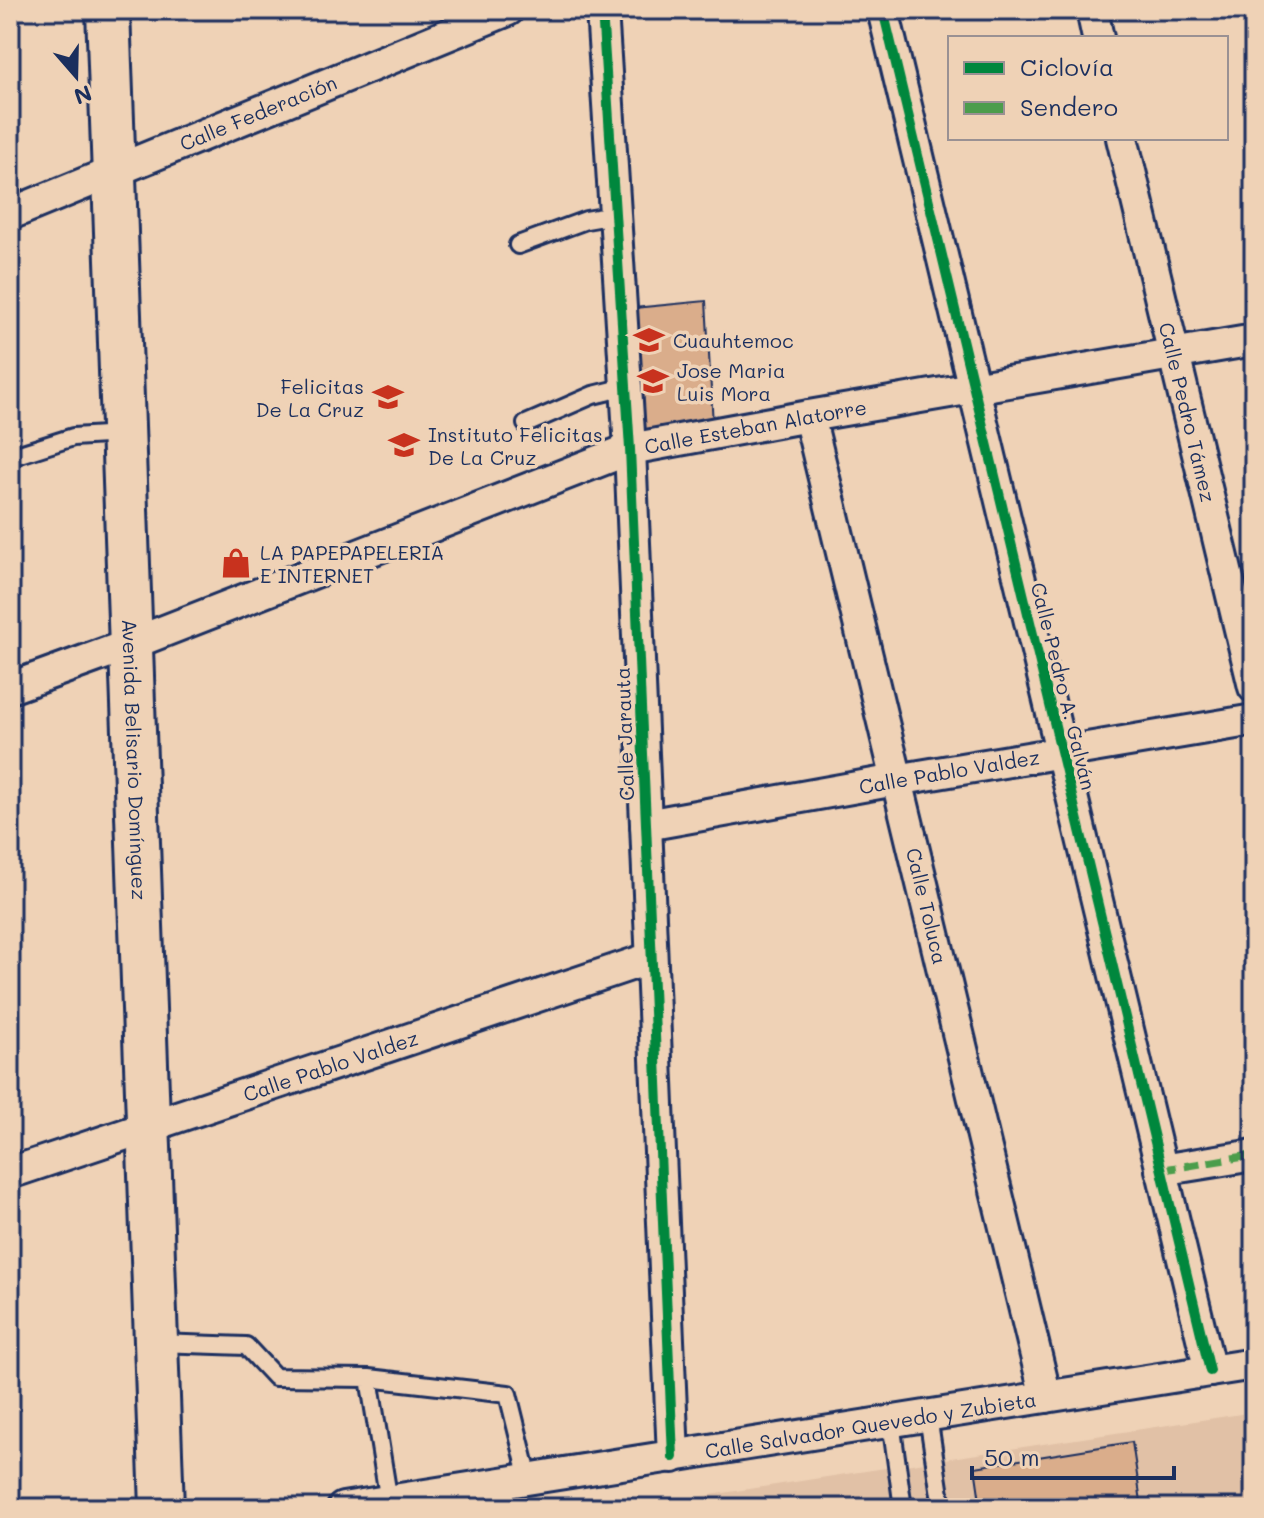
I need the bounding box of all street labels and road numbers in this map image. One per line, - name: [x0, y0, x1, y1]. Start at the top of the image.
- street label: Calle Federación: [176, 69, 340, 156]
- street label: Calle Pedro Támez: [1154, 320, 1222, 505]
- street label: Calle Esteban Alatorre: [642, 393, 868, 459]
- street label: Calle Pedro A. Galván: [1026, 580, 1102, 792]
- street label: Avenida Belisario Domínguez: [117, 619, 153, 901]
- street label: Calle Jarauta: [609, 667, 639, 801]
- street label: Calle Pablo Valdez: [857, 743, 1042, 799]
- street label: Calle Toluca: [901, 845, 954, 967]
- street label: Calle Pablo Valdez: [240, 1024, 421, 1107]
- street label: Calle Salvador Quevedo y Zubieta: [703, 1386, 1038, 1464]

